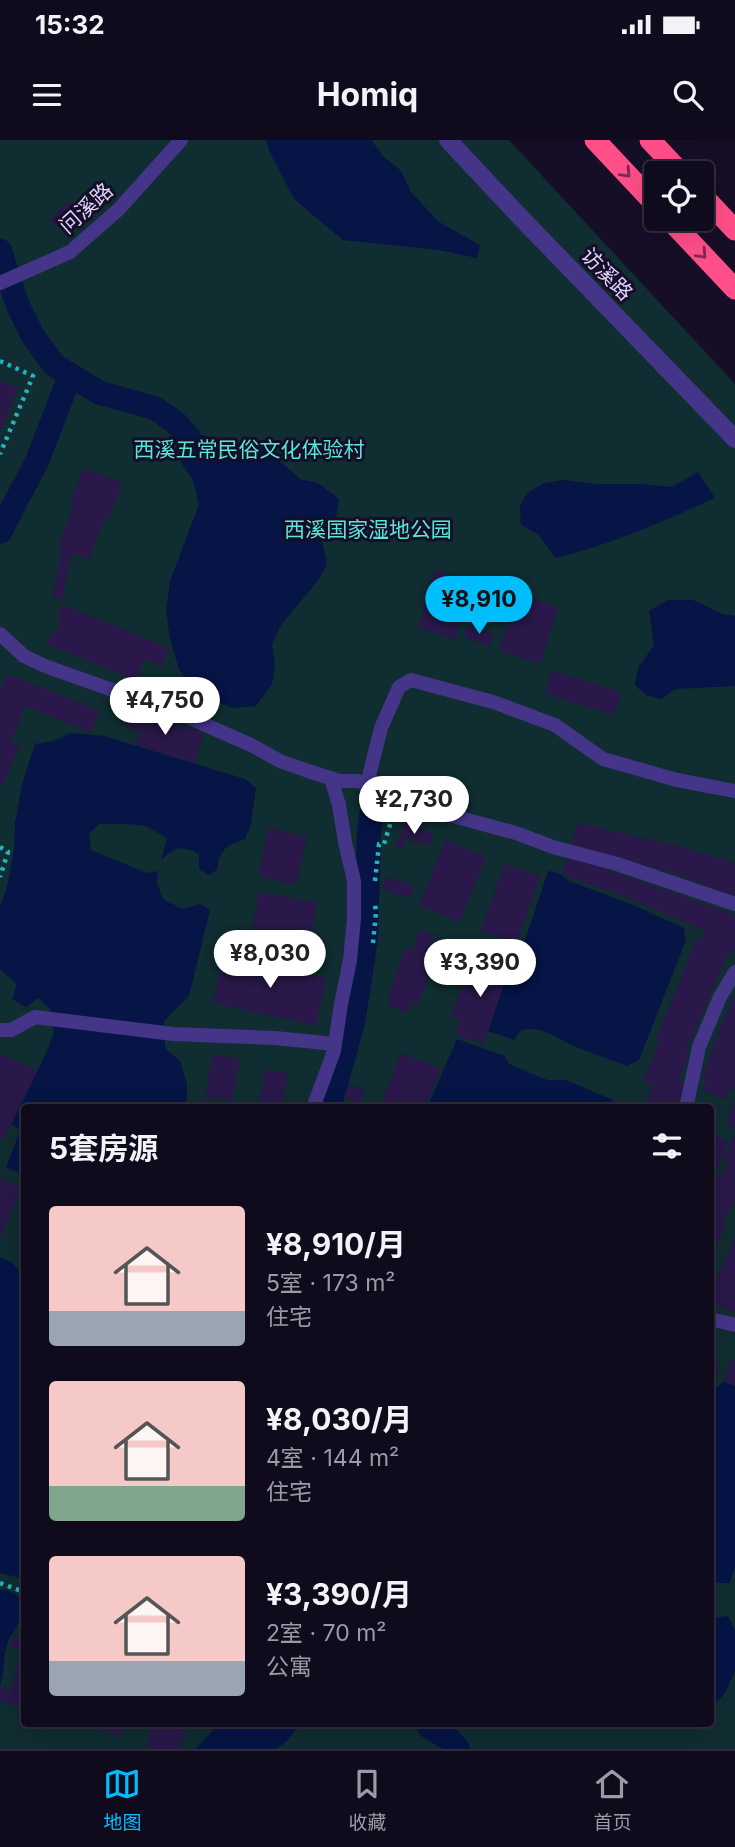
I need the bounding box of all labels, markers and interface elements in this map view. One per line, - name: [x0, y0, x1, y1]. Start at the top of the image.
- text: 15:32: [35, 9, 105, 40]
- text: Homiq: [317, 75, 418, 114]
- icon: menu: [28, 76, 66, 114]
- icon: search: [669, 76, 707, 114]
- map controls: [644, 161, 714, 231]
- button: locate: [644, 161, 714, 231]
- one-way arrow: [617, 165, 630, 178]
- street label: 问溪路: [54, 178, 118, 238]
- street label: 访溪路: [576, 243, 638, 305]
- one-way arrow: [694, 246, 706, 259]
- park label: 西溪五常民俗文化体验村: [134, 437, 365, 462]
- park label: 西溪国家湿地公园: [284, 517, 452, 542]
- pin: ¥8,910: [422, 576, 536, 636]
- text: ¥8,910: [441, 585, 517, 613]
- pin: ¥4,750: [108, 678, 222, 737]
- text: ¥4,750: [126, 686, 204, 714]
- pin: ¥2,730: [357, 776, 471, 836]
- text: ¥2,730: [375, 785, 453, 813]
- pin: ¥8,030: [213, 930, 327, 990]
- text: ¥8,030: [230, 939, 310, 967]
- pin: ¥3,390: [423, 940, 537, 999]
- text: ¥3,390: [440, 948, 520, 976]
- icon: filters: [648, 1127, 686, 1165]
- text: 5套房源: [49, 1130, 158, 1166]
- text: ¥8,910/月: [266, 1226, 406, 1262]
- icon: home: [105, 1234, 189, 1318]
- text: 5室 · 173 m²: [266, 1269, 396, 1297]
- text: 住宅: [266, 1303, 312, 1331]
- text: ¥8,030/月: [266, 1401, 413, 1437]
- icon: home: [105, 1409, 189, 1493]
- text: 4室 · 144 m²: [266, 1444, 399, 1472]
- text: 住宅: [266, 1478, 312, 1506]
- text: ¥3,390/月: [266, 1576, 412, 1612]
- icon: home: [105, 1584, 189, 1668]
- text: 2室 · 70 m²: [266, 1619, 387, 1647]
- text: 公寓: [266, 1653, 312, 1681]
- tab: 地图: [103, 1765, 142, 1834]
- tab: 收藏: [348, 1765, 387, 1834]
- tab: 首页: [593, 1765, 632, 1834]

